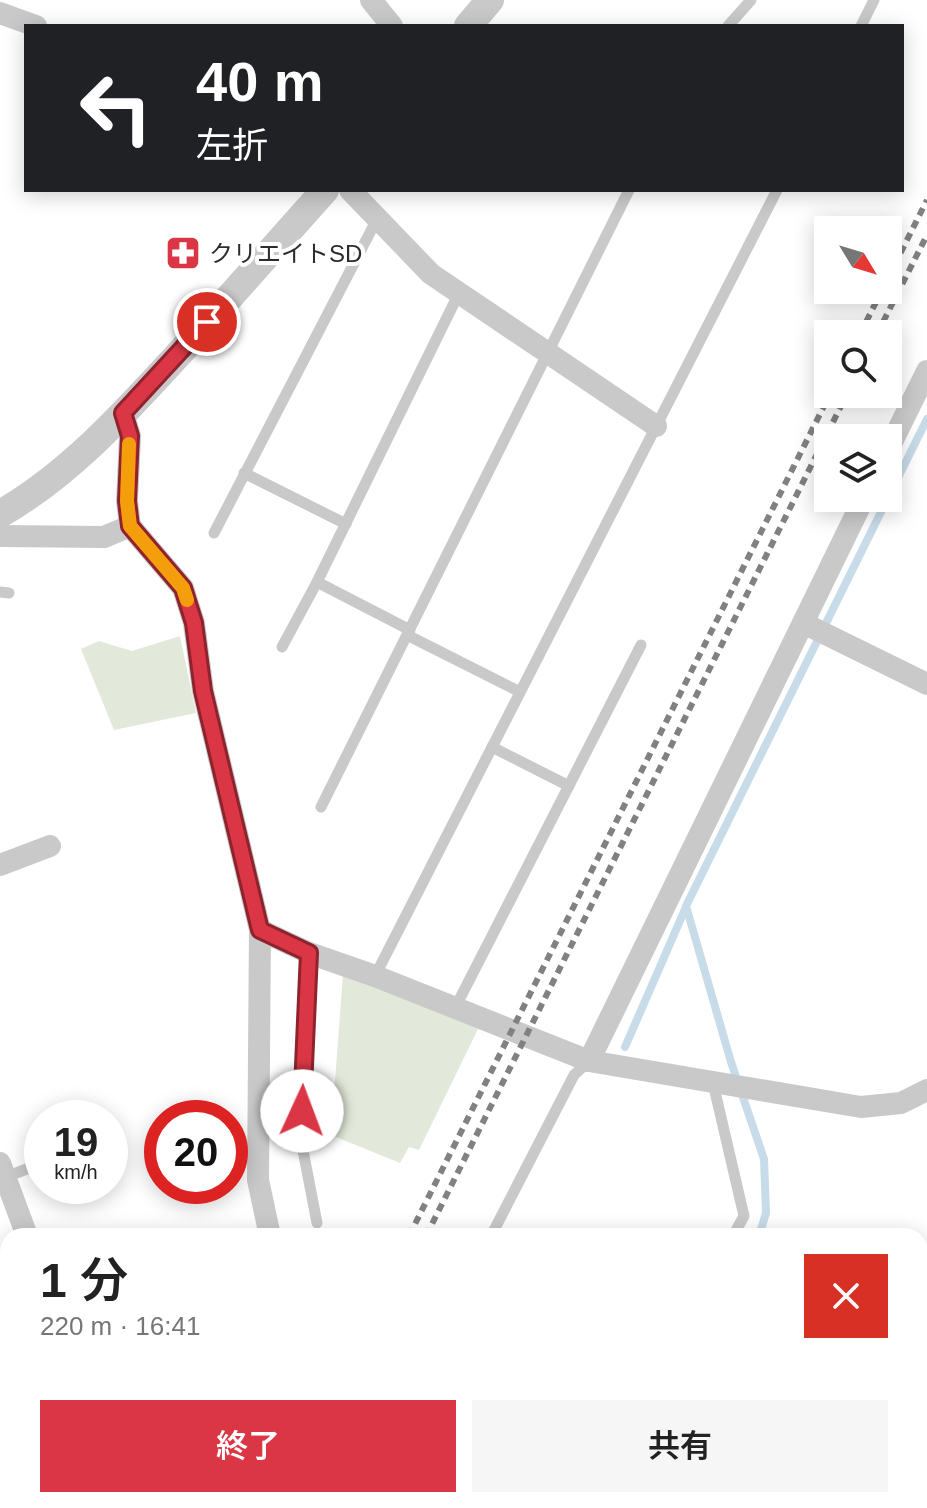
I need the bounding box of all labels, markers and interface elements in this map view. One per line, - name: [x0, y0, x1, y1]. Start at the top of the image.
- text: 40 m: [196, 50, 324, 113]
- icon: left: [64, 56, 168, 160]
- text: 左折: [196, 125, 268, 166]
- north arrow: [814, 216, 902, 304]
- map controls: [814, 216, 902, 512]
- pharmacy icon: クリエイトSD: [164, 234, 202, 272]
- place label: クリエイトSD: [209, 240, 362, 267]
- pin: [173, 288, 241, 356]
- icon: arrive: [185, 300, 229, 344]
- button: search: [814, 320, 902, 408]
- button: layers: [814, 424, 902, 512]
- position arrow: [260, 1069, 344, 1153]
- speed limit sign: 20: [144, 1100, 248, 1204]
- text: 19: [54, 1120, 98, 1164]
- text: km/h: [54, 1161, 98, 1183]
- text: 1 分: [40, 1254, 128, 1307]
- button: close: [804, 1254, 888, 1338]
- text: 220 m · 16:41: [40, 1311, 200, 1341]
- button: 終了: [40, 1400, 456, 1492]
- button: 共有: [472, 1400, 888, 1492]

